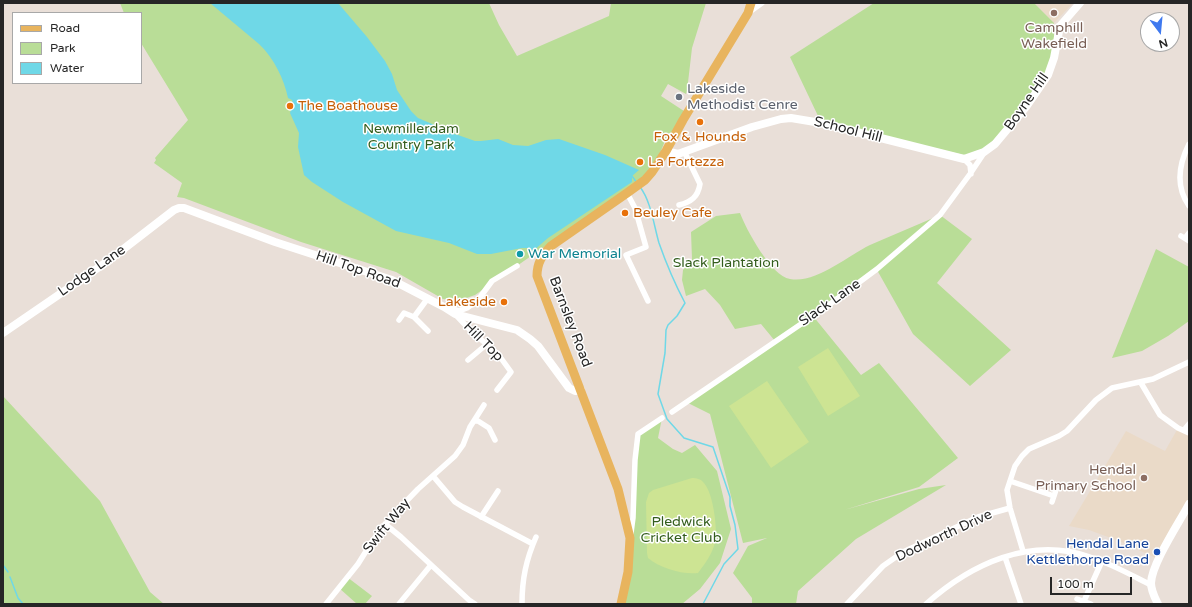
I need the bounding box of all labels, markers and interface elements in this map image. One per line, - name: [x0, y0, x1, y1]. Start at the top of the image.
- marker: Camphill Wakefield: [1049, 8, 1059, 18]
- legend: [12, 12, 142, 84]
- north arrow: [1140, 12, 1180, 52]
- place label: Camphill Wakefield: [1021, 20, 1087, 52]
- text: Road: [50, 21, 80, 35]
- text: N: [1157, 36, 1169, 51]
- text: Park: [50, 41, 76, 55]
- text: Water: [50, 61, 84, 75]
- street label: Boyne Hill: [1001, 70, 1053, 134]
- place label: Lakeside Methodist Cenre: [687, 81, 798, 114]
- marker: Lakeside Methodist Cenre: [674, 92, 684, 102]
- place label: The Boathouse: [298, 98, 398, 114]
- marker: The Boathouse: [285, 101, 295, 111]
- street label: School Hill: [812, 113, 884, 147]
- marker: Fox & Hounds: [695, 117, 705, 127]
- park label: Newmillerdam Country Park: [363, 121, 459, 154]
- place label: Fox & Hounds: [654, 129, 746, 145]
- place label: La Fortezza: [648, 154, 724, 170]
- marker: La Fortezza: [635, 157, 645, 167]
- place label: Beuley Cafe: [633, 205, 712, 221]
- marker: Beuley Cafe: [620, 208, 630, 218]
- street label: Lodge Lane: [55, 242, 129, 300]
- place label: War Memorial: [528, 246, 621, 262]
- street label: Hill Top Road: [314, 248, 402, 292]
- marker: War Memorial: [515, 249, 525, 259]
- park label: Slack Plantation: [673, 255, 779, 271]
- street label: Barnsley Road: [545, 274, 595, 370]
- street label: Slack Lane: [796, 276, 864, 330]
- place label: Lakeside: [438, 294, 496, 310]
- marker: Lakeside: [499, 297, 509, 307]
- street label: Hill Top: [460, 319, 506, 365]
- place label: Hendal Primary School: [1035, 462, 1136, 494]
- marker: Hendal Primary School: [1139, 473, 1149, 483]
- street label: Swift Way: [360, 495, 414, 557]
- street label: Dodworth Drive: [893, 506, 995, 566]
- park label: Pledwick Cricket Club: [641, 514, 721, 546]
- place label: Hendal Lane Kettlethorpe Road: [1026, 536, 1149, 568]
- marker: Hendal Lane Kettlethorpe Road: [1152, 547, 1162, 557]
- scale bar: [1052, 569, 1134, 595]
- text: 100 m: [1057, 577, 1094, 591]

